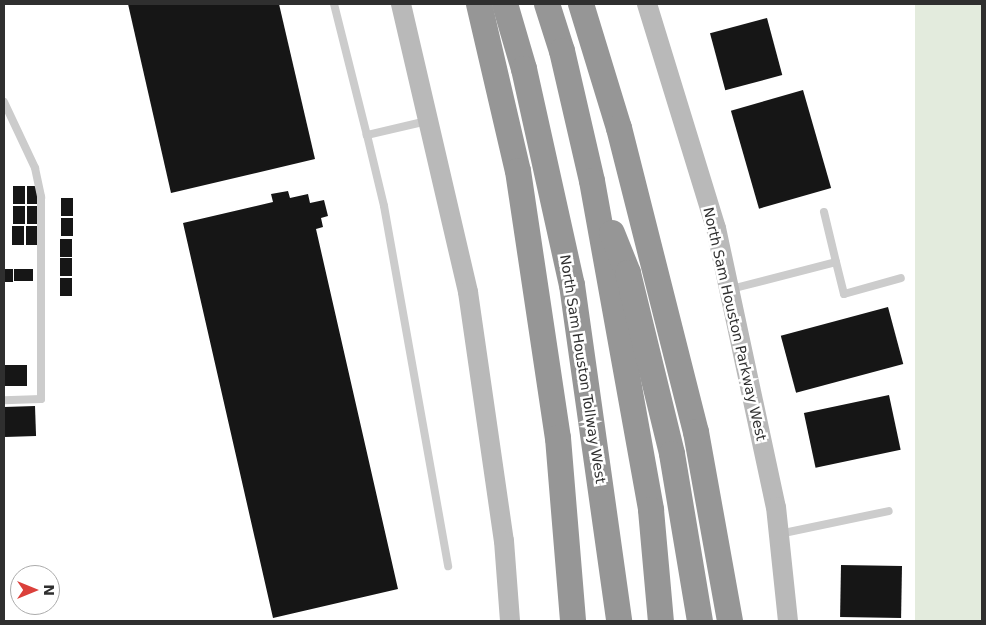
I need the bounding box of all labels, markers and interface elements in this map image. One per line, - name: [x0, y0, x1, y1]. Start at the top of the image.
- street label: North Sam Houston Parkway West: [700, 206, 770, 442]
- street label: North Sam Houston Tollway West: [557, 253, 609, 485]
- north arrow: [10, 565, 60, 615]
- text: N: [41, 584, 57, 596]

